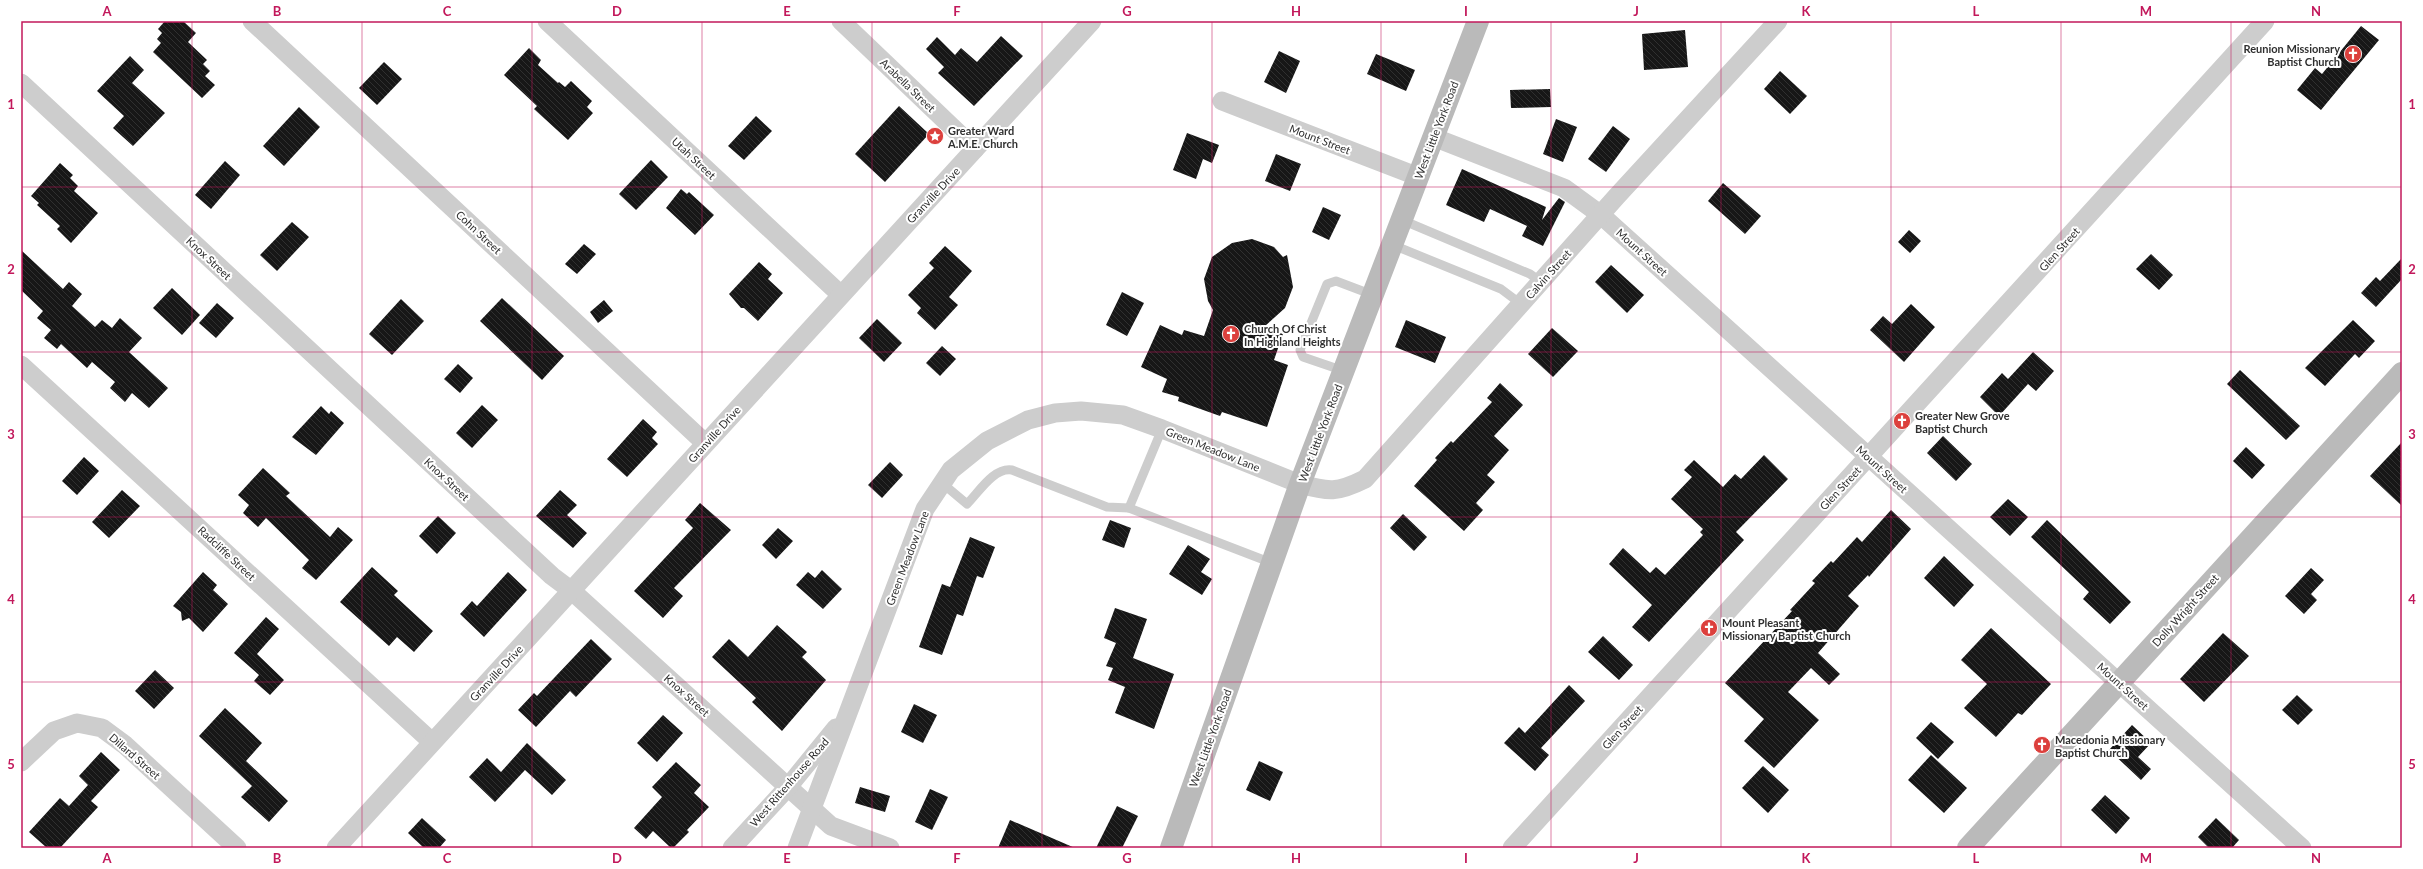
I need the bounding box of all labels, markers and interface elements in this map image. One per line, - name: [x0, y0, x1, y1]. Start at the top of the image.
- text: A: [101, 3, 112, 19]
- text: B: [273, 3, 282, 19]
- text: C: [443, 3, 452, 19]
- text: D: [612, 3, 622, 19]
- text: E: [783, 3, 791, 19]
- text: F: [953, 3, 961, 19]
- text: G: [1122, 3, 1132, 19]
- text: H: [1291, 3, 1301, 19]
- text: I: [1464, 3, 1468, 19]
- text: J: [1633, 3, 1639, 19]
- text: K: [1802, 3, 1812, 19]
- text: L: [1973, 3, 1980, 19]
- text: M: [2140, 3, 2152, 19]
- text: N: [2311, 3, 2321, 19]
- place label: Reunion Missionary Baptist Church: [2243, 42, 2340, 68]
- church icon: Reunion Missionary Baptist Church: [2343, 44, 2363, 64]
- street label: Arabella Street: [878, 56, 938, 114]
- street label: West Little York Road: [1411, 79, 1461, 181]
- text: 1: [7, 96, 15, 112]
- text: 1: [2408, 96, 2416, 112]
- street label: Mount Street: [1288, 121, 1352, 157]
- place label: Greater Ward A.M.E. Church: [947, 124, 1018, 150]
- place icon: Greater Ward A.M.E. Church: [925, 126, 945, 146]
- street label: Utah Street: [669, 134, 719, 182]
- street label: Granville Drive: [904, 164, 962, 226]
- street label: Cohn Street: [454, 208, 505, 256]
- street label: Glen Street: [2036, 224, 2082, 274]
- street label: Mount Street: [1614, 226, 1670, 278]
- street label: Knox Street: [184, 234, 234, 282]
- street label: Calvin Street: [1523, 247, 1573, 301]
- text: 2: [7, 261, 15, 277]
- text: 2: [2408, 261, 2416, 277]
- place label: Church Of Christ In Highland Heights: [1244, 322, 1341, 348]
- church icon: Church Of Christ In Highland Heights: [1221, 324, 1241, 344]
- street label: West Little York Road: [1295, 382, 1345, 484]
- street label: Granville Drive: [685, 403, 743, 465]
- place label: Greater New Grove Baptist Church: [1915, 409, 2010, 435]
- church icon: Greater New Grove Baptist Church: [1892, 411, 1912, 431]
- street label: Green Meadow Lane: [1164, 424, 1262, 474]
- text: 3: [7, 426, 15, 442]
- text: 3: [2408, 426, 2416, 442]
- street label: Mount Street: [1854, 443, 1910, 495]
- street label: Knox Street: [422, 455, 472, 503]
- street label: Glen Street: [1817, 464, 1863, 512]
- street label: Green Meadow Lane: [883, 509, 931, 607]
- street label: Radcliffe Street: [196, 523, 258, 583]
- street label: Dolly Wright Street: [2149, 571, 2221, 649]
- text: 4: [7, 591, 15, 607]
- text: 4: [2408, 591, 2416, 607]
- place label: Mount Pleasant Missionary Baptist Church: [1722, 616, 1851, 642]
- church icon: Mount Pleasant Missionary Baptist Church: [1699, 618, 1719, 638]
- street label: Granville Drive: [467, 642, 525, 704]
- street label: Mount Street: [2095, 660, 2151, 712]
- street label: Knox Street: [662, 671, 712, 719]
- street label: West Little York Road: [1186, 687, 1234, 789]
- street label: Glen Street: [1599, 702, 1645, 752]
- street label: Dillard Street: [107, 730, 163, 782]
- place label: Macedonia Missionary Baptist Church: [2055, 733, 2166, 759]
- street label: West Rittenhouse Road: [747, 735, 831, 829]
- church icon: Macedonia Missionary Baptist Church: [2032, 735, 2052, 755]
- text: 5: [7, 756, 15, 772]
- text: 5: [2408, 756, 2416, 772]
- text: A: [101, 850, 112, 866]
- text: B: [273, 850, 282, 866]
- text: C: [443, 850, 452, 866]
- text: D: [612, 850, 622, 866]
- text: E: [783, 850, 791, 866]
- text: F: [953, 850, 961, 866]
- text: G: [1122, 850, 1132, 866]
- text: H: [1291, 850, 1301, 866]
- text: I: [1464, 850, 1468, 866]
- text: J: [1633, 850, 1639, 866]
- text: K: [1802, 850, 1812, 866]
- text: L: [1973, 850, 1980, 866]
- text: M: [2140, 850, 2152, 866]
- text: N: [2311, 850, 2321, 866]

